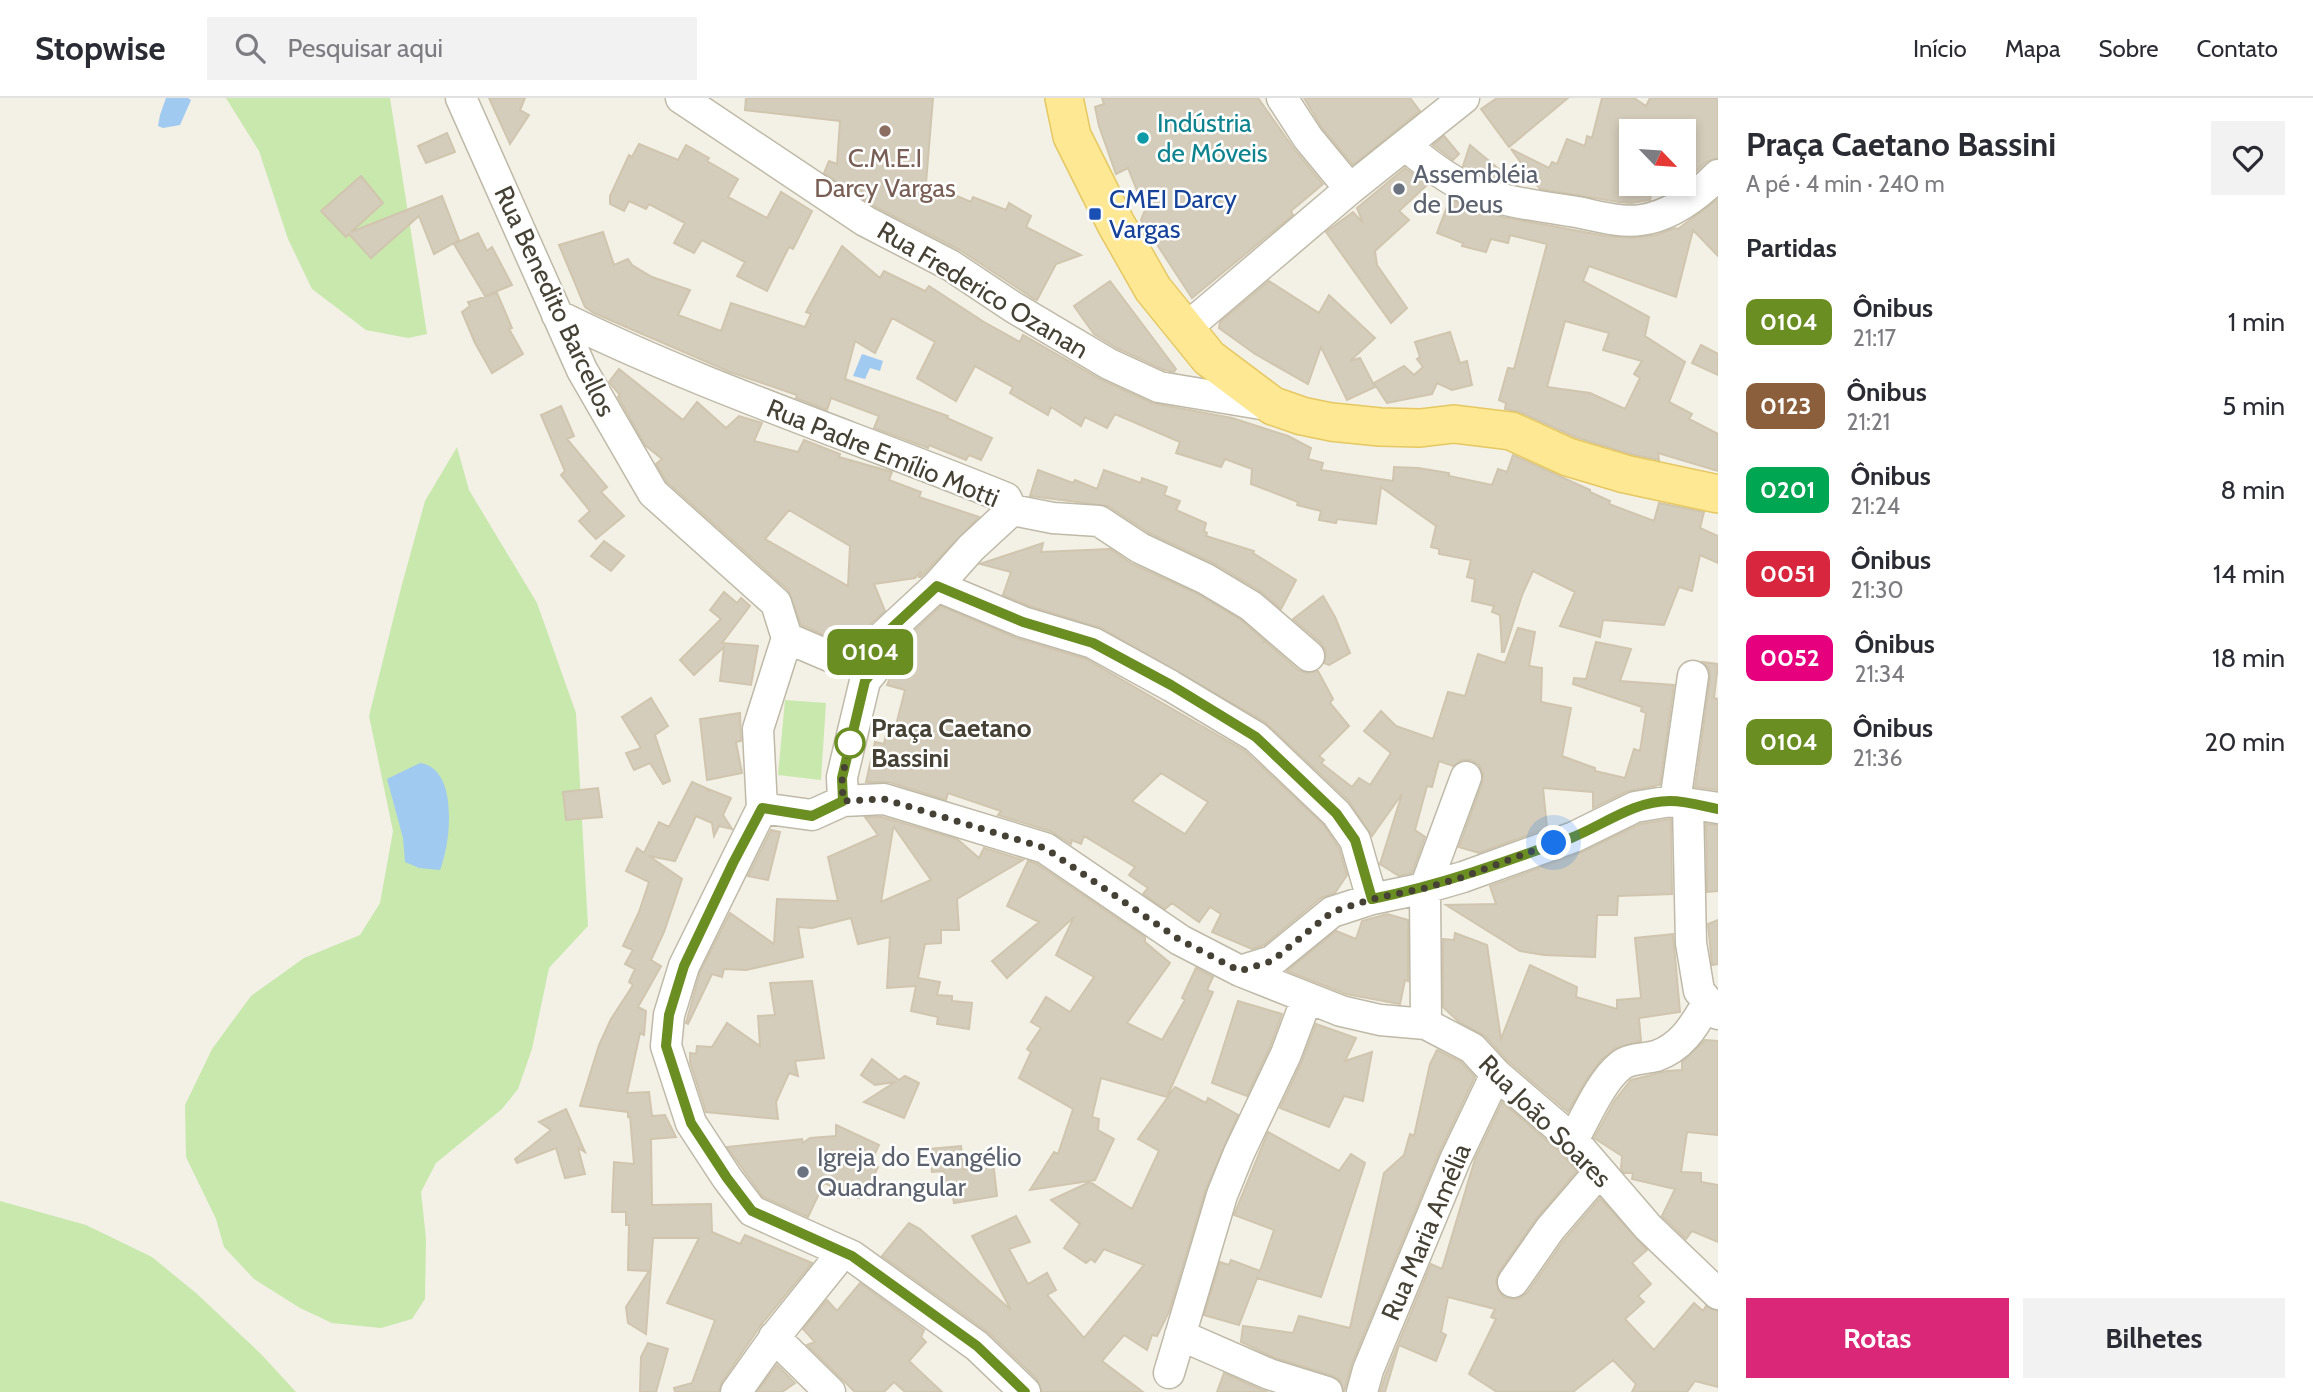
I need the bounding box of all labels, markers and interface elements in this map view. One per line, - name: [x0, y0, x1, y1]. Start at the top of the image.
- search box: [207, 17, 697, 80]
- text: Stopwise: [35, 28, 165, 68]
- icon: search: [231, 29, 269, 67]
- text: Pesquisar aqui: [287, 32, 443, 64]
- text: Início: [1913, 34, 1967, 63]
- text: Mapa: [2005, 34, 2060, 63]
- text: Sobre: [2098, 34, 2159, 63]
- text: Contato: [2197, 34, 2278, 63]
- place label: Indústria de Móveis: [1157, 107, 1268, 169]
- north arrow: [1619, 119, 1696, 196]
- map controls: [1619, 119, 1696, 196]
- button: heart: [2211, 121, 2285, 195]
- marker: C.M.E.I Darcy Vargas: [877, 123, 893, 139]
- text: Praça Caetano Bassini: [1746, 124, 2056, 164]
- marker: Indústria de Móveis: [1135, 130, 1151, 146]
- place label: C.M.E.I Darcy Vargas: [814, 142, 956, 204]
- place label: Assembléia de Deus: [1413, 158, 1539, 220]
- text: A pé · 4 min · 240 m: [1746, 170, 1945, 198]
- street label: Rua Benedito Barcellos: [488, 181, 623, 422]
- marker: Assembléia de Deus: [1391, 181, 1407, 197]
- place label: CMEI Darcy Vargas: [1109, 183, 1237, 245]
- marker: CMEI Darcy Vargas: [1087, 206, 1103, 222]
- street label: Rua Frederico Ozanan: [872, 214, 1094, 366]
- text: Partidas: [1746, 232, 1837, 264]
- text: Ônibus: [1853, 292, 1933, 324]
- text: 1 min: [2228, 306, 2285, 338]
- text: 0104: [1760, 307, 1818, 336]
- text: 21:17: [1853, 324, 1896, 352]
- text: Ônibus: [1846, 376, 1927, 408]
- text: 5 min: [2222, 390, 2285, 422]
- text: 0123: [1760, 391, 1811, 420]
- street label: Rua Padre Emílio Motti: [762, 392, 1004, 514]
- text: 21:21: [1846, 408, 1890, 436]
- text: Ônibus: [1850, 460, 1931, 492]
- text: 8 min: [2221, 474, 2285, 506]
- text: 0201: [1760, 475, 1815, 504]
- text: 21:24: [1850, 492, 1900, 520]
- text: Ônibus: [1851, 544, 1931, 576]
- text: 14 min: [2213, 558, 2285, 590]
- text: 0051: [1760, 559, 1816, 588]
- text: 21:30: [1851, 576, 1903, 604]
- text: Ônibus: [1854, 628, 1935, 660]
- line badge: 0104: [821, 629, 919, 675]
- text: 0104: [841, 637, 899, 666]
- text: 18 min: [2212, 642, 2285, 674]
- text: 0052: [1760, 643, 1819, 672]
- text: 21:34: [1854, 660, 1905, 688]
- place label: Praça Caetano Bassini: [871, 712, 1032, 774]
- text: Ônibus: [1853, 712, 1933, 744]
- text: 20 min: [2205, 726, 2285, 758]
- text: 0104: [1760, 727, 1818, 756]
- marker: Praça Caetano Bassini: [835, 728, 865, 758]
- text: 21:36: [1853, 744, 1903, 772]
- your location: [1536, 825, 1571, 860]
- street label: Rua João Soares: [1472, 1048, 1618, 1194]
- street label: Rua Maria Amélia: [1374, 1138, 1478, 1325]
- place label: Igreja do Evangélio Quadrangular: [817, 1141, 1022, 1203]
- marker: Igreja do Evangélio Quadrangular: [795, 1164, 811, 1180]
- button: Rotas: [1746, 1298, 2009, 1378]
- button: Bilhetes: [2023, 1298, 2285, 1378]

